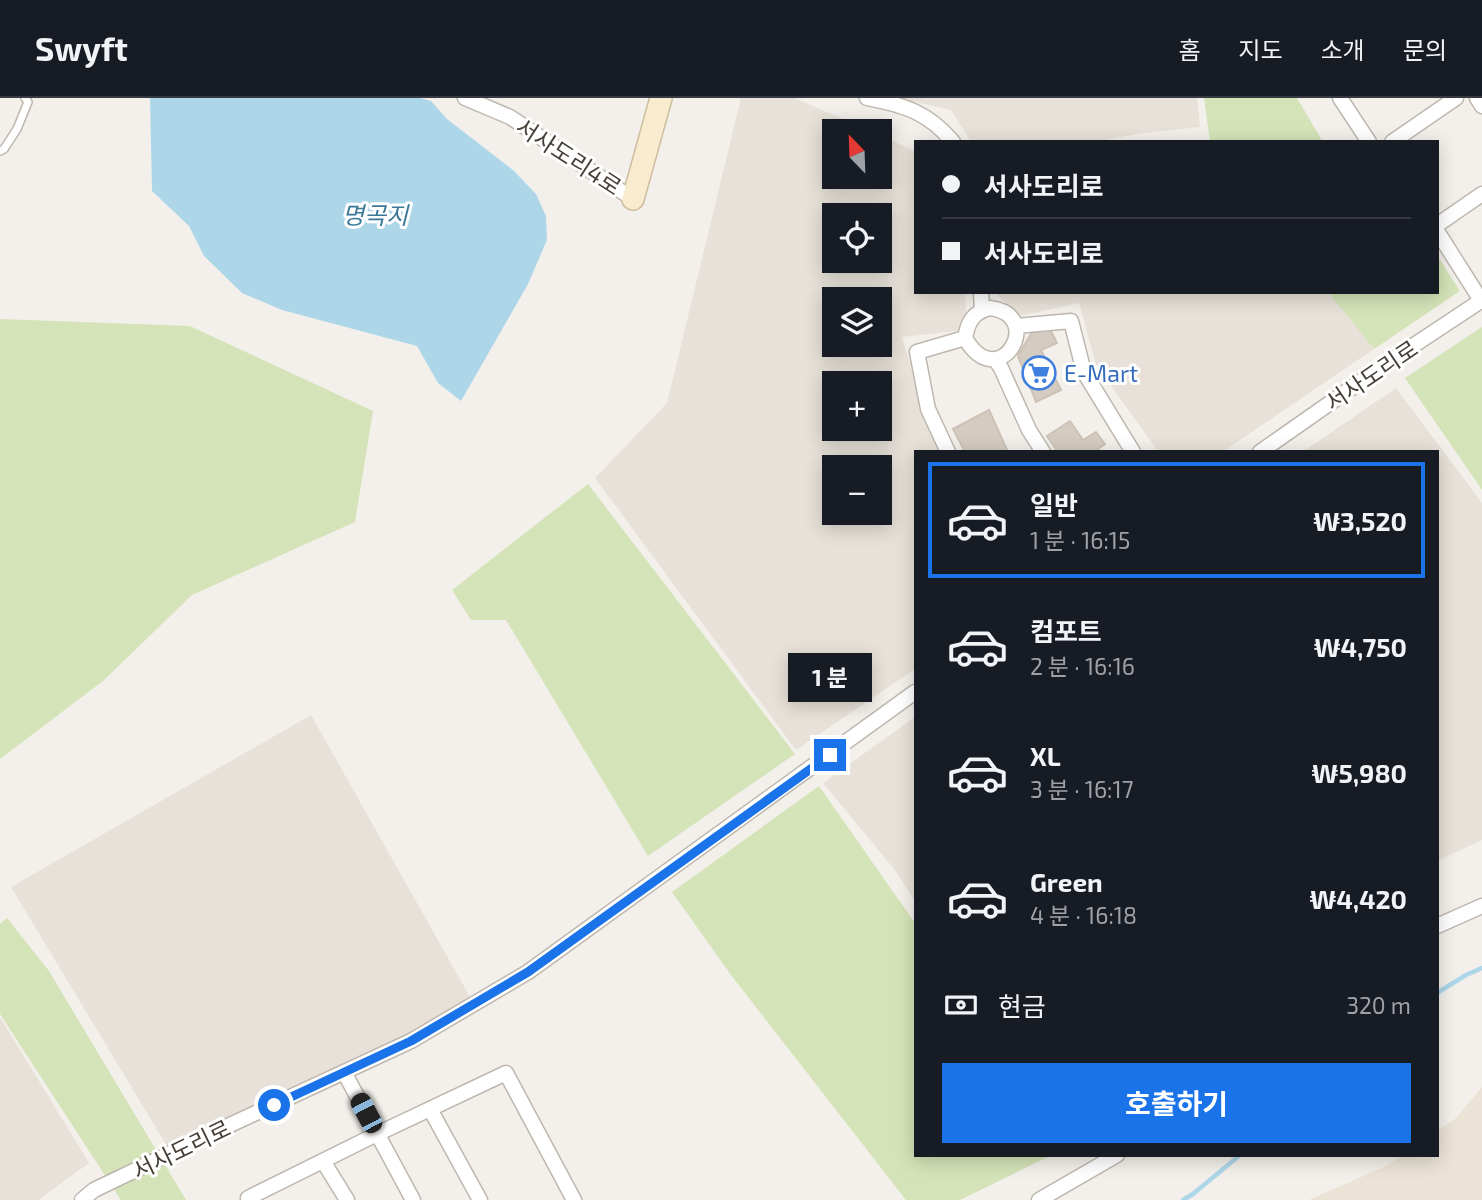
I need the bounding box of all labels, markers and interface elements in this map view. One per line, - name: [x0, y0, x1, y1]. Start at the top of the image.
- text: Swyft: [35, 28, 128, 68]
- text: 홈: [1178, 35, 1200, 64]
- text: 지도: [1238, 35, 1283, 64]
- text: 소개: [1321, 35, 1365, 64]
- text: 문의: [1403, 35, 1447, 64]
- street label: 서사도리4로: [511, 112, 627, 200]
- north arrow: [822, 119, 892, 189]
- map controls: [822, 119, 892, 525]
- text: 서사도리로: [984, 170, 1104, 201]
- water label: 명곡지: [342, 200, 410, 229]
- button: locate: [822, 203, 892, 273]
- text: 서사도리로: [984, 237, 1104, 268]
- button: layers: [822, 287, 892, 357]
- street label: 서사도리로: [1319, 334, 1423, 416]
- supermarket icon: E-Mart: [1020, 354, 1058, 392]
- place label: E-Mart: [1064, 359, 1138, 387]
- button: +: [822, 371, 892, 441]
- button: −: [822, 455, 892, 525]
- icon: car: [946, 489, 1009, 552]
- text: 일반: [1030, 489, 1078, 520]
- text: ₩3,520: [1313, 505, 1407, 536]
- text: 1 분 · 16:15: [1030, 526, 1130, 554]
- icon: car: [946, 615, 1009, 678]
- text: 컴포트: [1030, 615, 1102, 646]
- text: ₩4,750: [1314, 631, 1407, 662]
- text: 2 분 · 16:16: [1030, 652, 1135, 680]
- callout: 1 분: [788, 654, 872, 702]
- text: 1 분: [812, 663, 848, 691]
- route end: [814, 739, 846, 771]
- text: XL: [1030, 740, 1061, 771]
- icon: car: [946, 741, 1009, 804]
- text: ₩5,980: [1312, 757, 1407, 788]
- text: 3 분 · 16:17: [1030, 775, 1133, 803]
- text: Green: [1030, 866, 1103, 897]
- icon: car: [946, 867, 1009, 930]
- text: ₩4,420: [1309, 883, 1407, 914]
- text: 4 분 · 16:18: [1030, 901, 1137, 929]
- icon: cash: [942, 986, 980, 1024]
- text: 현금: [998, 990, 1046, 1021]
- text: 320 m: [1346, 991, 1411, 1019]
- button: 호출하기: [942, 1063, 1411, 1143]
- route start: [258, 1089, 290, 1121]
- car: [347, 1090, 386, 1136]
- street label: 서사도리로: [127, 1113, 235, 1185]

